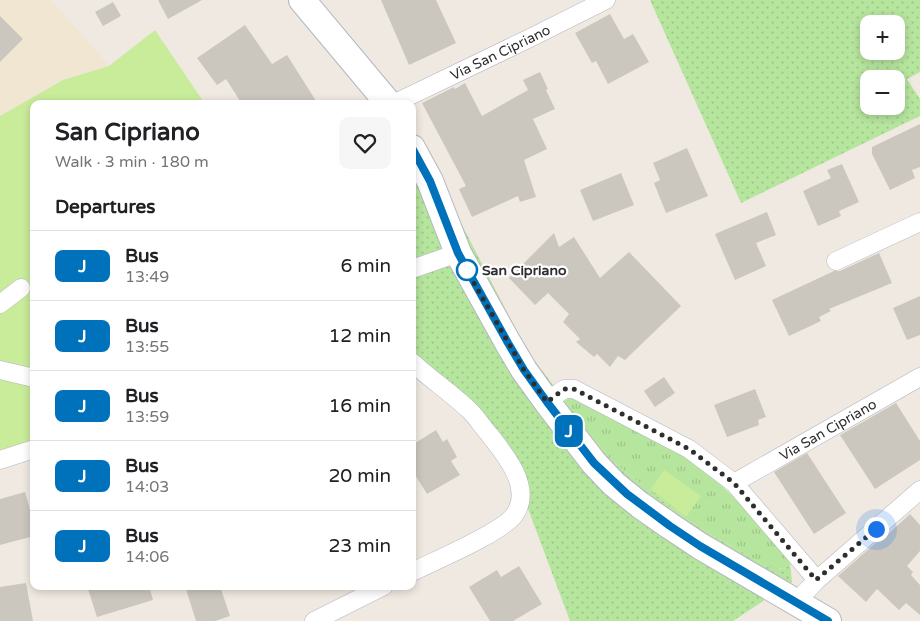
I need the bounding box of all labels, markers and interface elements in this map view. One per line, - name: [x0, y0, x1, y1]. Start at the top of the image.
- map controls: [860, 15, 905, 115]
- button: +: [860, 15, 905, 60]
- street label: Via San Cipriano: [448, 21, 553, 84]
- button: −: [860, 70, 905, 115]
- button: heart: [339, 117, 391, 169]
- text: San Cipriano: [55, 118, 200, 147]
- text: Walk · 3 min · 180 m: [55, 152, 209, 172]
- text: Departures: [55, 196, 155, 218]
- text: Bus: [125, 245, 159, 267]
- text: J: [78, 255, 87, 277]
- text: 6 min: [340, 255, 391, 277]
- marker: San Cipriano: [456, 259, 478, 281]
- place label: San Cipriano: [482, 262, 567, 279]
- text: 13:49: [125, 267, 169, 287]
- text: Bus: [125, 315, 159, 337]
- text: J: [78, 325, 87, 347]
- text: 12 min: [328, 325, 391, 347]
- text: 13:55: [125, 337, 169, 357]
- text: Bus: [125, 385, 159, 407]
- text: J: [78, 395, 87, 417]
- text: 16 min: [328, 395, 391, 417]
- street label: Via San Cipriano: [776, 396, 880, 464]
- text: 13:59: [125, 407, 169, 427]
- line badge: J: [553, 415, 585, 447]
- text: J: [565, 420, 573, 442]
- text: Bus: [125, 455, 159, 477]
- text: J: [78, 465, 87, 487]
- text: 20 min: [328, 465, 391, 487]
- text: 14:03: [125, 477, 169, 497]
- your location: [864, 517, 889, 542]
- text: Bus: [125, 525, 159, 547]
- text: J: [78, 535, 87, 557]
- text: 23 min: [328, 535, 391, 557]
- text: 14:06: [125, 547, 169, 567]

